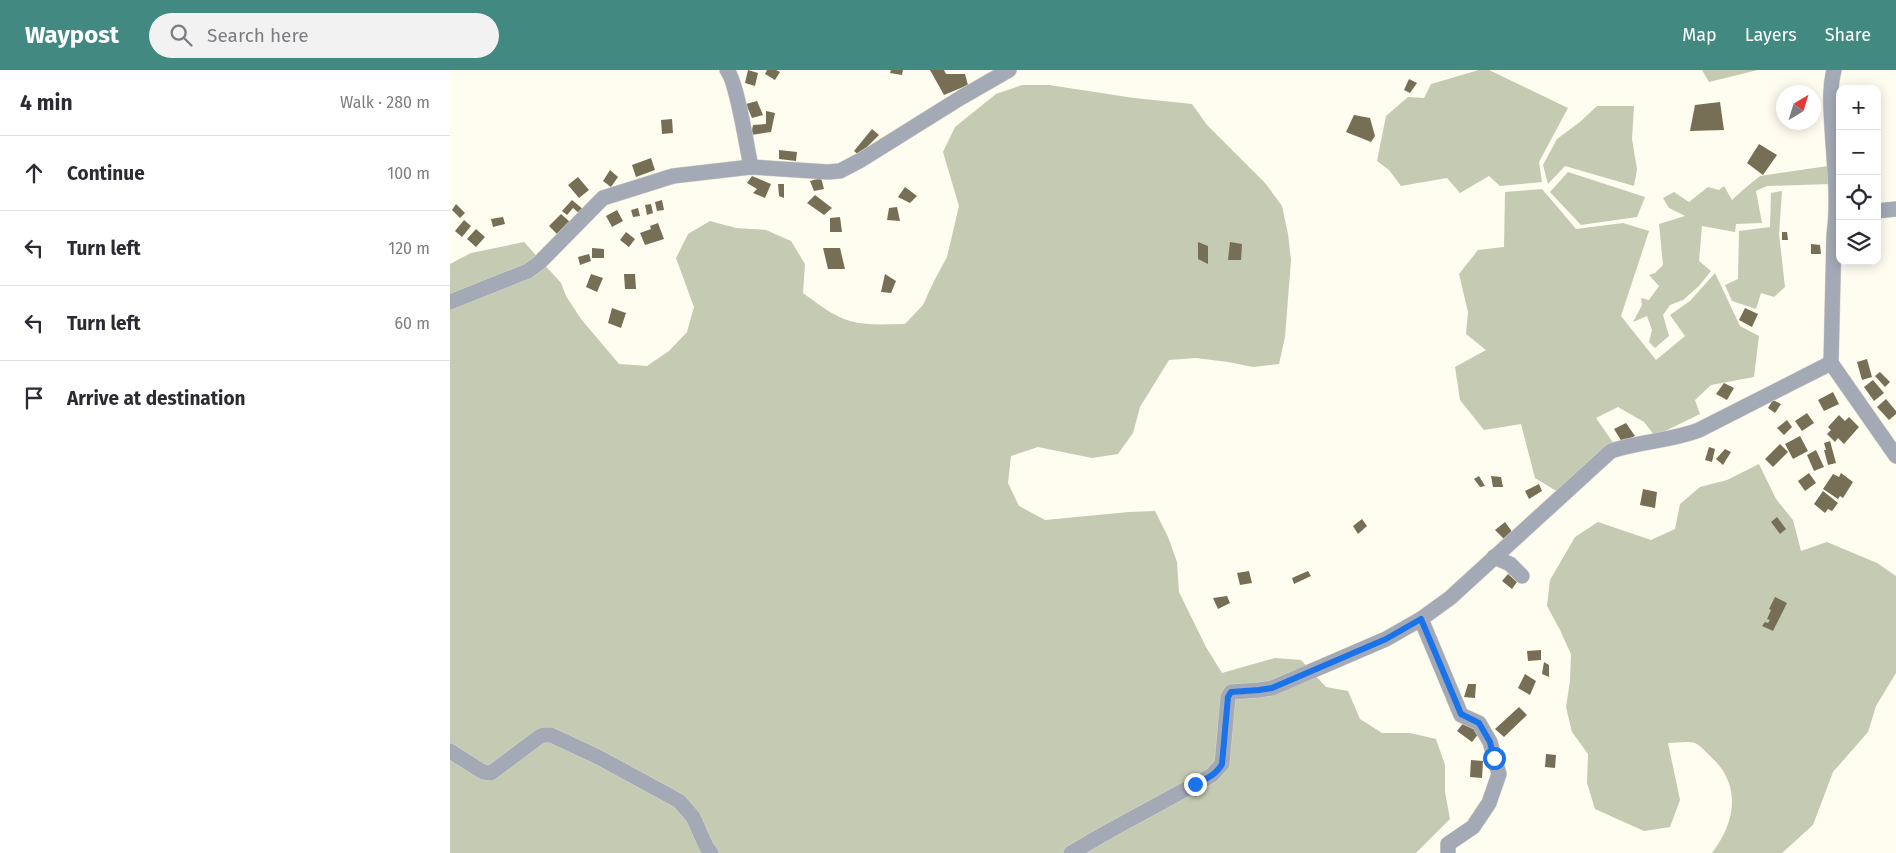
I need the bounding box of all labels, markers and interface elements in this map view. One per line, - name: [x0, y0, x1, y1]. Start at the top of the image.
- search box: [149, 13, 499, 58]
- text: Waypost: [25, 21, 119, 49]
- icon: search: [167, 21, 195, 49]
- text: Search here: [207, 24, 309, 47]
- text: Map: [1682, 24, 1717, 46]
- text: Layers: [1745, 24, 1797, 46]
- text: Share: [1825, 24, 1871, 46]
- north arrow: [1776, 85, 1821, 130]
- map controls: [1836, 85, 1881, 265]
- button: +: [1836, 85, 1881, 130]
- text: 4 min: [20, 90, 73, 116]
- text: Walk · 280 m: [340, 93, 430, 112]
- button: −: [1836, 130, 1881, 175]
- icon: ahead: [20, 159, 48, 187]
- text: Continue: [67, 162, 145, 185]
- text: 100 m: [387, 164, 430, 183]
- button: locate: [1836, 175, 1881, 220]
- button: layers: [1836, 220, 1881, 265]
- icon: left: [20, 234, 48, 262]
- text: Turn left: [67, 237, 141, 260]
- text: 120 m: [388, 239, 430, 258]
- icon: left: [20, 309, 48, 337]
- text: Turn left: [67, 312, 141, 335]
- text: 60 m: [395, 314, 430, 333]
- icon: arrive: [20, 384, 48, 412]
- text: Arrive at destination: [67, 387, 246, 410]
- route start: [1483, 747, 1506, 770]
- route end: [1184, 773, 1207, 796]

